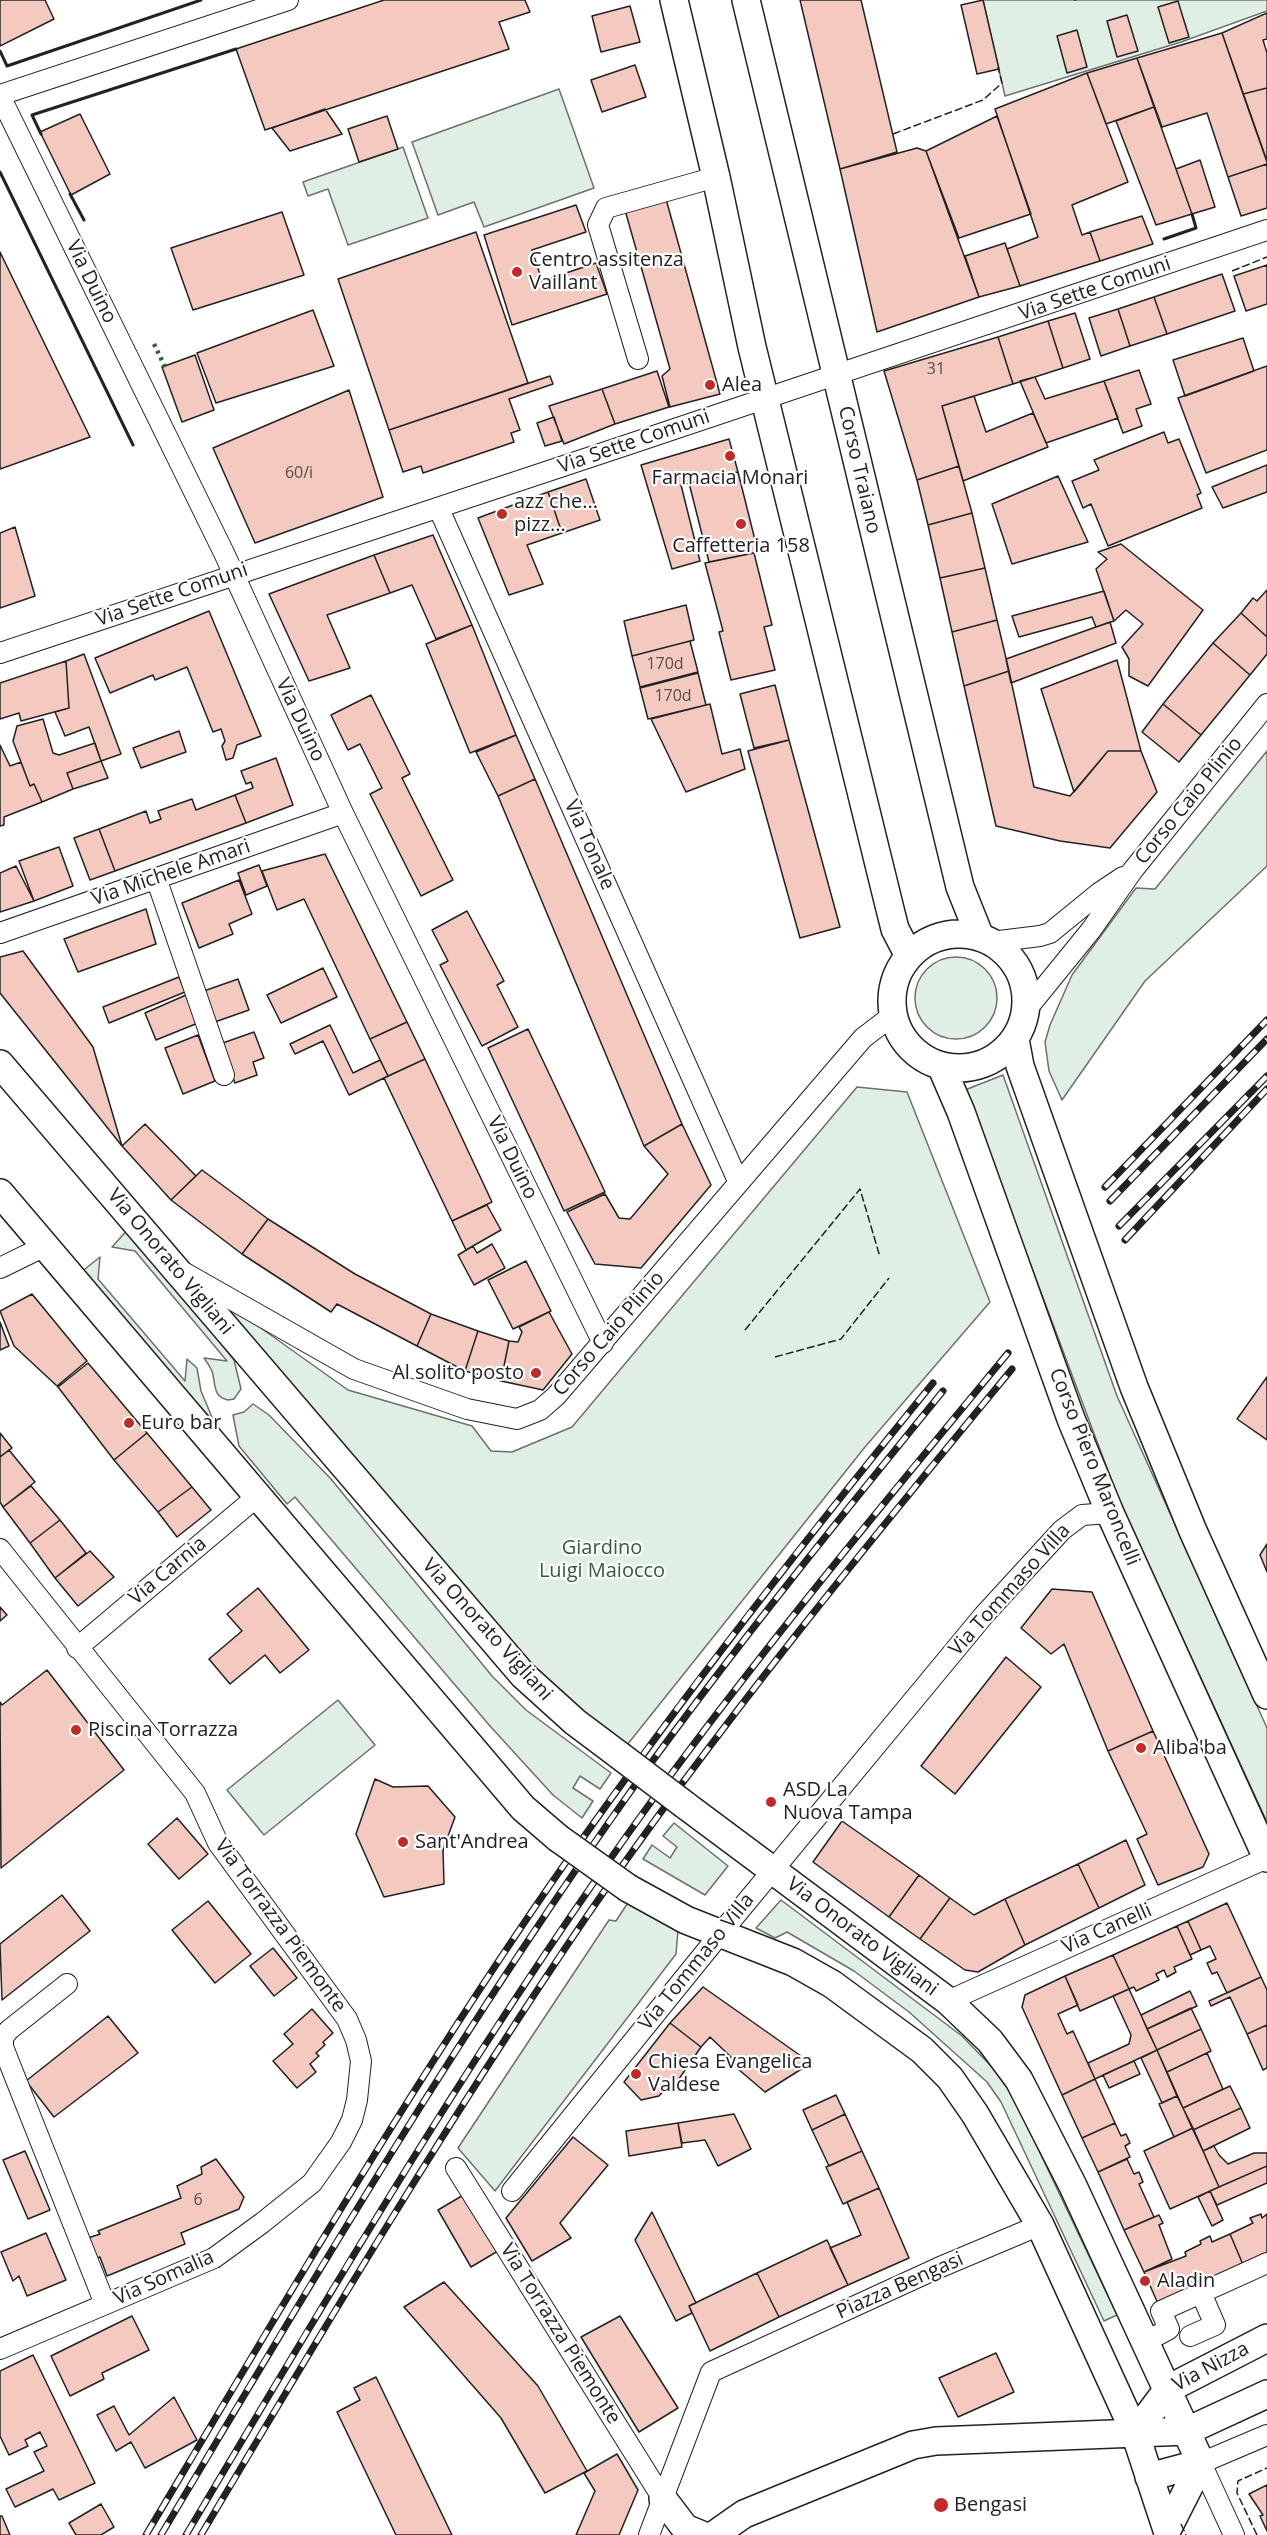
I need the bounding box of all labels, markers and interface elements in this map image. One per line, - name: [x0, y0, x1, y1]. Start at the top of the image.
- street label: Via Duino: [61, 237, 121, 327]
- place label: Centro assitenza Vaillant: [529, 248, 684, 295]
- street label: Via Sette Comuni: [1016, 252, 1174, 326]
- marker: Centro assitenza Vaillant: [510, 265, 524, 279]
- house number: 31: [927, 359, 945, 379]
- place label: Alea: [722, 373, 762, 397]
- marker: Alea: [703, 378, 717, 392]
- street label: Corso Traiano: [833, 404, 885, 536]
- street label: Via Sette Comuni: [555, 405, 713, 479]
- marker: Farmacia Monari: [723, 449, 737, 463]
- house number: 60/i: [285, 463, 313, 483]
- place label: Farmacia Monari: [652, 466, 808, 490]
- place label: azz che... pizz...: [514, 490, 598, 537]
- marker: azz che... pizz...: [495, 507, 509, 521]
- marker: Caffetteria 158: [734, 517, 748, 531]
- place label: Caffetteria 158: [672, 534, 810, 558]
- street label: Via Sette Comuni: [93, 558, 251, 632]
- house number: 170d: [646, 654, 684, 674]
- street label: Via Duino: [270, 674, 330, 766]
- house number: 170d: [654, 686, 692, 706]
- street label: Corso Caio Plinio: [1130, 732, 1248, 870]
- street label: Via Tonale: [559, 796, 619, 894]
- street label: Via Michele Amari: [88, 835, 254, 911]
- street label: Via Duino: [482, 1113, 542, 1203]
- street label: Via Onorato Vigliani: [102, 1184, 238, 1340]
- street label: Corso Caio Plinio: [548, 1267, 670, 1401]
- place label: Al solito posto: [392, 1361, 524, 1385]
- street label: Corso Piero Maroncelli: [1043, 1365, 1145, 1569]
- marker: Al solito posto: [529, 1366, 543, 1380]
- place label: Euro bar: [141, 1411, 221, 1435]
- marker: Euro bar: [122, 1416, 136, 1430]
- street label: Via Tommaso Villa: [944, 1519, 1076, 1661]
- street label: Via Carnia: [124, 1532, 212, 1610]
- park label: Giardino Luigi Maiocco: [539, 1536, 665, 1583]
- street label: Via Onorato Vigliani: [417, 1554, 557, 1706]
- place label: Piscina Torrazza: [88, 1718, 238, 1742]
- marker: Piscina Torrazza: [69, 1723, 83, 1737]
- place label: Aliba'ba: [1153, 1736, 1227, 1760]
- marker: Aliba'ba: [1134, 1741, 1148, 1755]
- place label: ASD La Nuova Tampa: [783, 1778, 913, 1825]
- marker: ASD La Nuova Tampa: [764, 1795, 778, 1809]
- place label: Sant'Andrea: [415, 1830, 529, 1854]
- street label: Via Torrazza Piemonte: [209, 1835, 351, 2017]
- marker: Sant'Andrea: [396, 1835, 410, 1849]
- street label: Via Onorato Vigliani: [782, 1872, 942, 2002]
- street label: Via Tommaso Villa: [634, 1889, 760, 2035]
- street label: Via Canelli: [1058, 1899, 1156, 1959]
- place label: Chiesa Evangelica Valdese: [648, 2050, 812, 2097]
- marker: Chiesa Evangelica Valdese: [629, 2067, 643, 2081]
- house number: 6: [193, 2190, 203, 2210]
- street label: Via Torrazza Piemonte: [495, 2239, 625, 2429]
- street label: Via Somalia: [110, 2245, 218, 2311]
- street label: Piazza Bengasi: [833, 2247, 967, 2325]
- place label: Aladin: [1157, 2269, 1215, 2293]
- marker: Aladin: [1138, 2274, 1152, 2288]
- street label: Via Nizza: [1169, 2337, 1253, 2397]
- place label: Bengasi: [954, 2493, 1027, 2517]
- marker: Bengasi: [932, 2496, 950, 2514]

